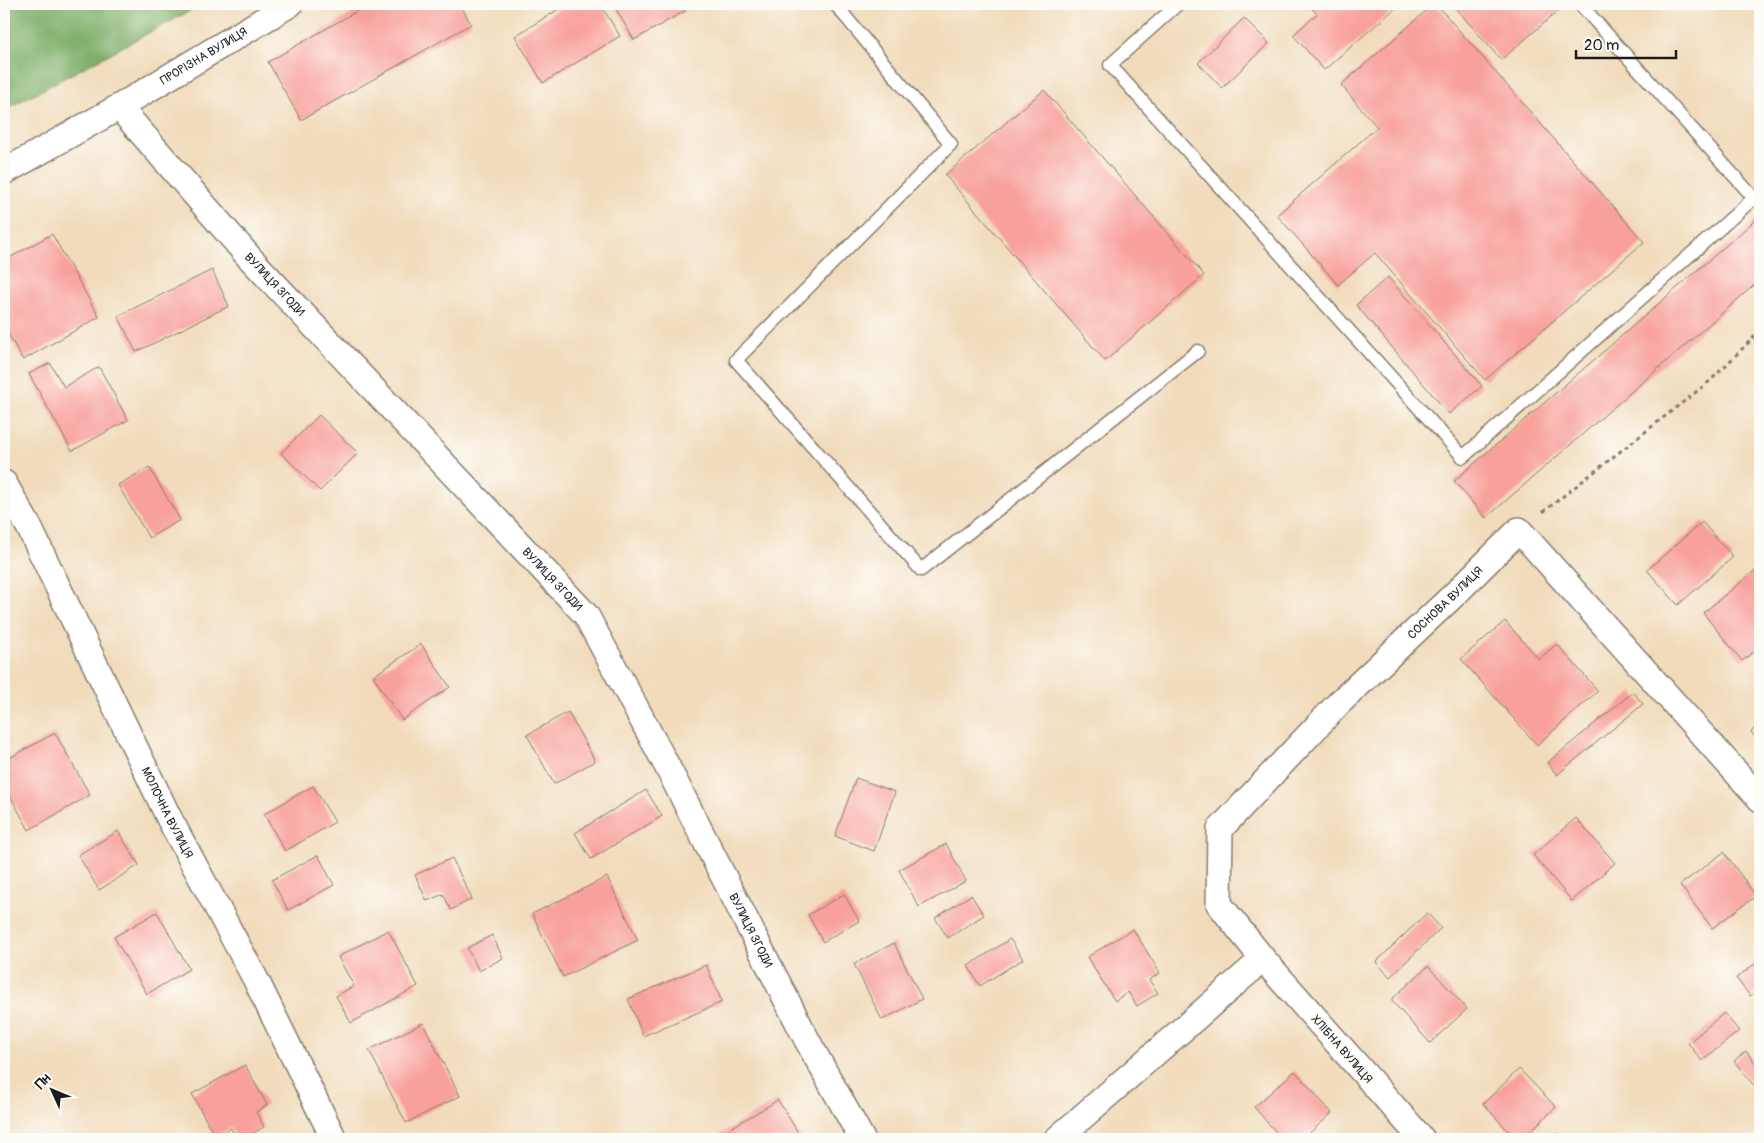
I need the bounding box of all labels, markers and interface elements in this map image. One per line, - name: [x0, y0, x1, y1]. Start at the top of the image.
- street label: ПРОРІЗНА ВУЛИЦЯ: [158, 24, 250, 88]
- scale bar: [1576, 28, 1676, 60]
- text: 20 m: [1584, 36, 1619, 55]
- street label: ВУЛИЦЯ ЗГОДИ: [241, 250, 308, 319]
- street label: ВУЛИЦЯ ЗГОДИ: [519, 545, 585, 614]
- street label: СОСНОВА ВУЛИЦЯ: [1405, 563, 1486, 643]
- street label: МОЛОЧНА ВУЛИЦЯ: [138, 765, 196, 861]
- street label: ВУЛИЦЯ ЗГОДИ: [725, 891, 776, 970]
- street label: ХЛІБНА ВУЛИЦЯ: [1308, 1012, 1376, 1087]
- north arrow: [28, 1066, 78, 1116]
- text: Пн: [32, 1070, 54, 1093]

